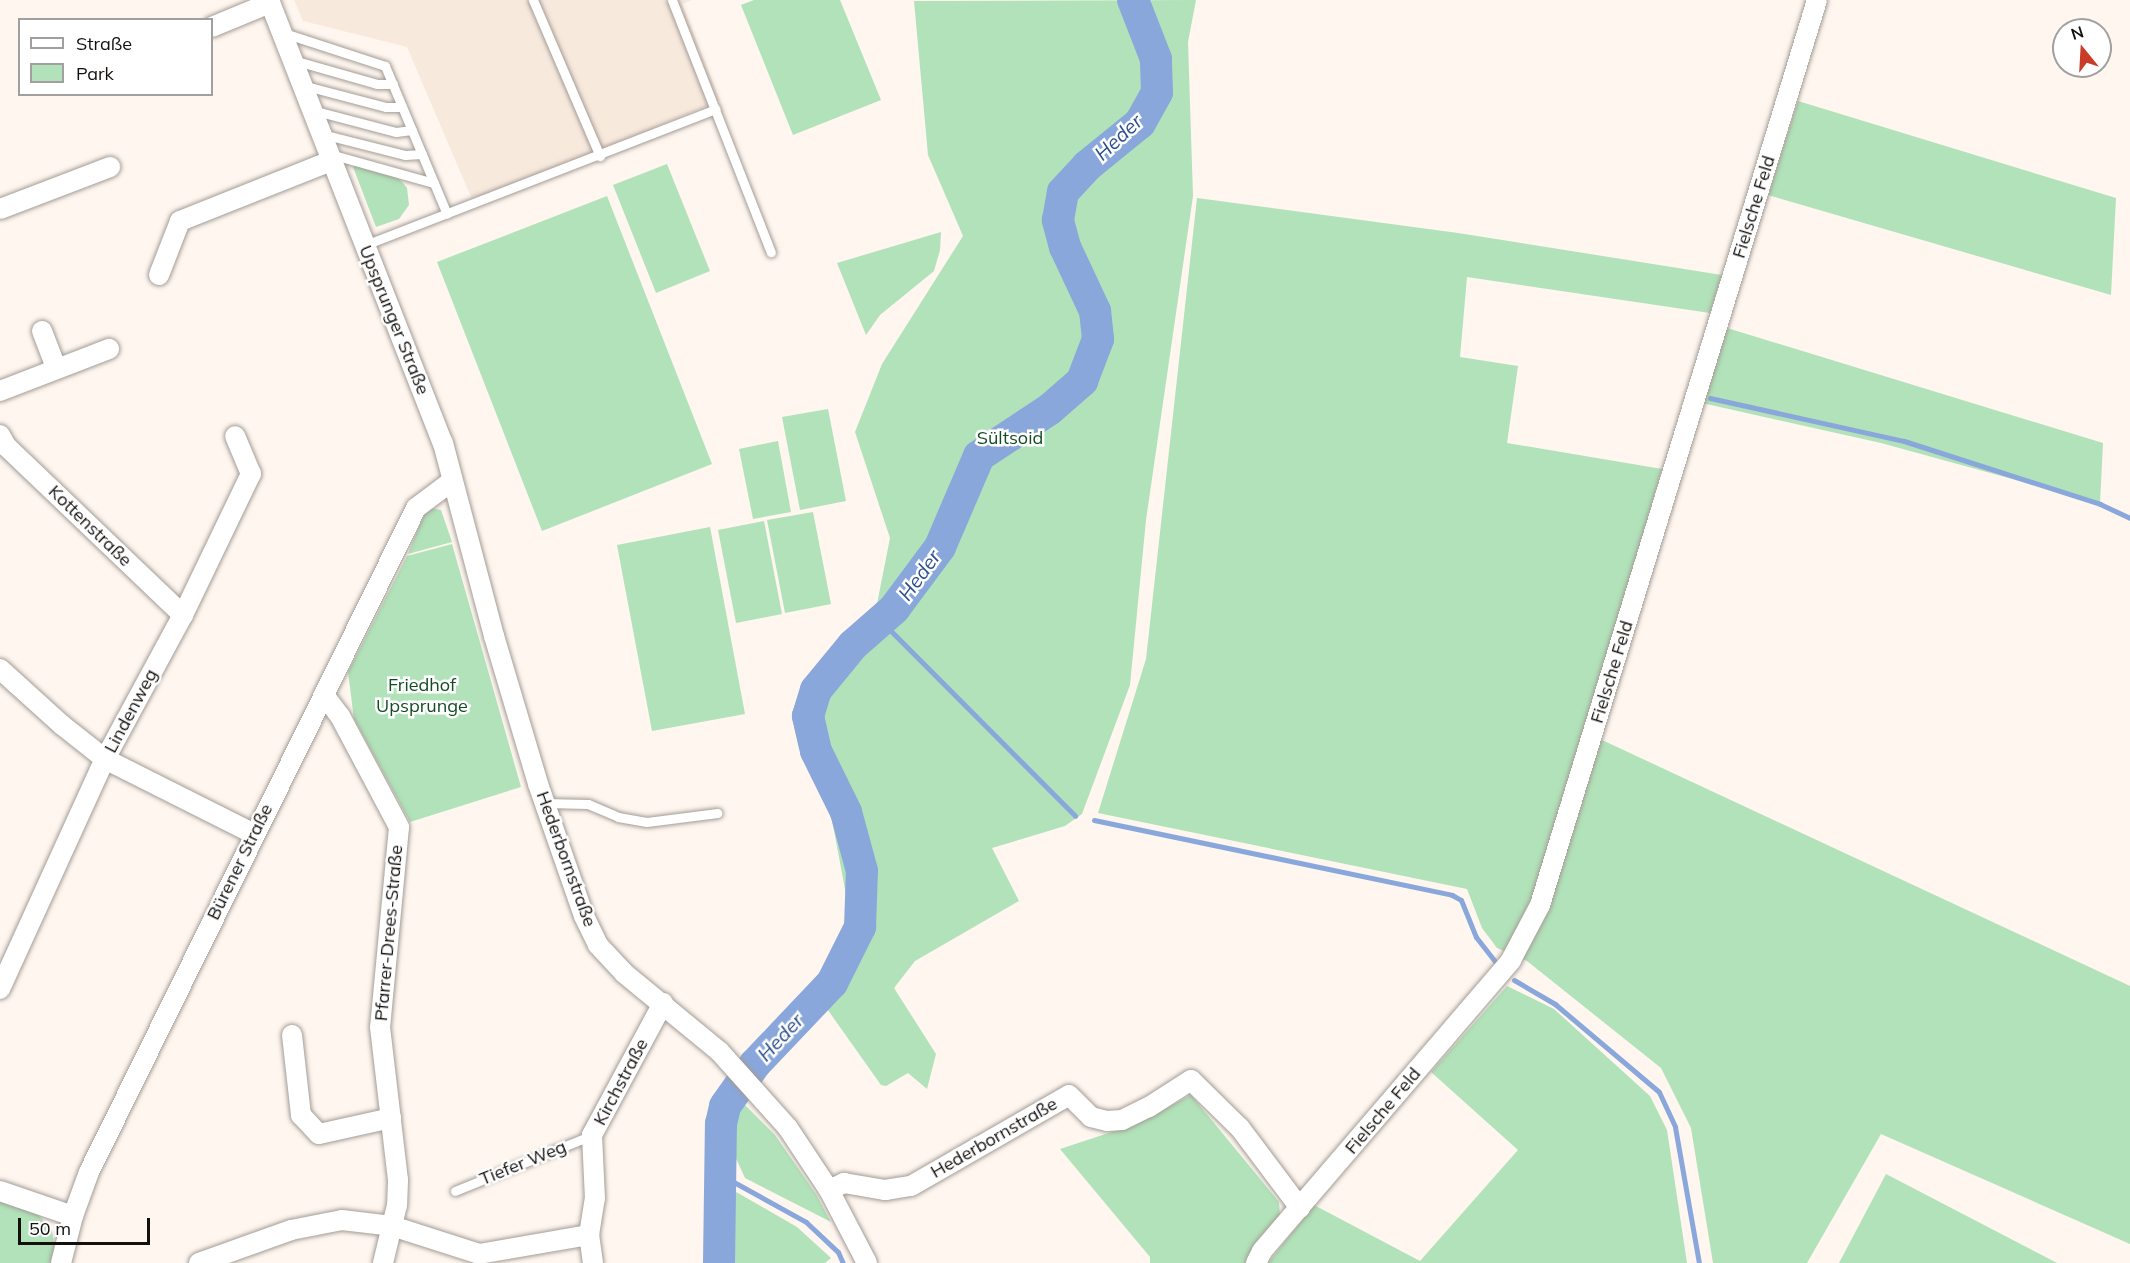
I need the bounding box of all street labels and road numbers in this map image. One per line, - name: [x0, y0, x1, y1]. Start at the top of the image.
- street label: Fielsche Feld: [1728, 153, 1780, 261]
- street label: Upsprunger Straße: [354, 242, 434, 398]
- street label: Kottenstraße: [44, 481, 136, 571]
- street label: Fielsche Feld: [1586, 618, 1638, 726]
- street label: Lindenweg: [100, 665, 162, 757]
- street label: Hederbornstraße: [531, 788, 601, 930]
- street label: Bürener Straße: [203, 800, 277, 924]
- street label: Pfarrer-Drees-Straße: [371, 844, 407, 1022]
- street label: Kirchstraße: [589, 1035, 653, 1129]
- street label: Fielsche Feld: [1341, 1063, 1425, 1159]
- street label: Hederbornstraße: [927, 1093, 1061, 1183]
- street label: Tiefer Weg: [477, 1136, 569, 1190]

